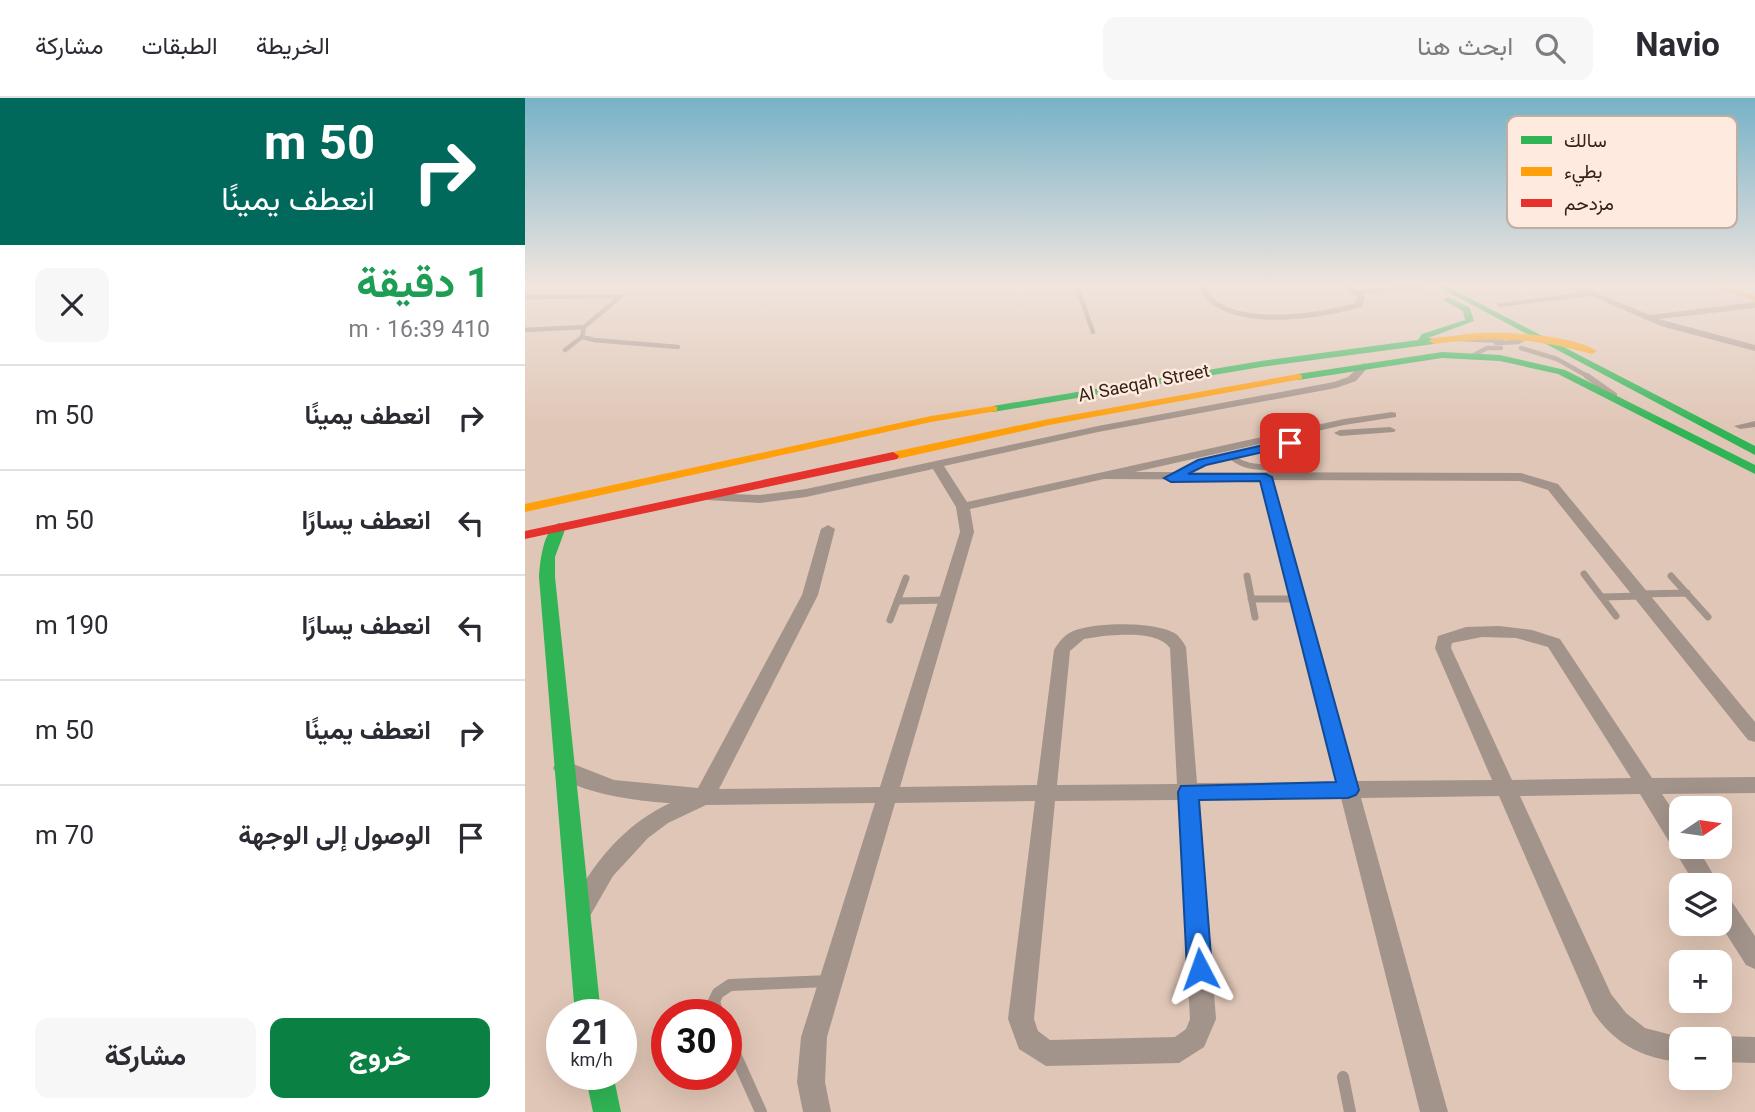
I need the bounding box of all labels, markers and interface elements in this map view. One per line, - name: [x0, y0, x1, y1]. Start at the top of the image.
- search box: [1103, 17, 1593, 80]
- text: Navio: [1635, 22, 1720, 74]
- text: ابحث هنا: [1417, 28, 1513, 69]
- text: مشاركة: [35, 29, 103, 67]
- text: الطبقات: [141, 29, 218, 67]
- text: الخريطة: [256, 29, 330, 67]
- icon: search: [1531, 29, 1569, 67]
- text: 50 m: [264, 109, 375, 185]
- legend: [1507, 116, 1737, 228]
- icon: right: [399, 126, 490, 217]
- text: سالك: [1564, 128, 1607, 157]
- text: بطيء: [1564, 159, 1602, 188]
- text: انعطف يمينًا: [221, 177, 375, 227]
- text: مزدحم: [1564, 191, 1614, 220]
- text: 1 دقيقة: [356, 254, 490, 320]
- button: close: [35, 268, 109, 342]
- text: 410 m · 16:39: [349, 313, 490, 349]
- street label: Al Saeqah Street: [1076, 359, 1212, 411]
- text: 50 m: [35, 397, 94, 438]
- text: انعطف يمينًا: [305, 397, 431, 438]
- icon: right: [452, 399, 490, 437]
- pin: [1260, 413, 1320, 473]
- icon: arrive: [1271, 424, 1309, 462]
- text: 50 m: [35, 502, 94, 543]
- text: انعطف يسارًا: [301, 502, 431, 543]
- icon: left: [452, 504, 490, 542]
- text: 190 m: [35, 607, 109, 648]
- text: انعطف يسارًا: [301, 607, 431, 648]
- icon: left: [452, 609, 490, 647]
- text: 50 m: [35, 712, 94, 753]
- text: انعطف يمينًا: [305, 712, 431, 753]
- icon: right: [452, 714, 490, 752]
- north arrow: [1669, 796, 1733, 859]
- map controls: [1669, 796, 1732, 1090]
- text: 70 m: [35, 817, 94, 858]
- text: الوصول إلى الوجهة: [238, 817, 431, 858]
- icon: arrive: [452, 819, 490, 857]
- button: layers: [1669, 873, 1732, 936]
- position arrow: [1163, 932, 1237, 1006]
- button: +: [1669, 950, 1732, 1013]
- speed limit sign: 30: [651, 999, 742, 1090]
- text: 21: [571, 1008, 612, 1063]
- button: مشاركة: [35, 1018, 256, 1098]
- button: خروج: [270, 1018, 490, 1098]
- button: −: [1669, 1027, 1732, 1090]
- text: km/h: [570, 1048, 613, 1076]

